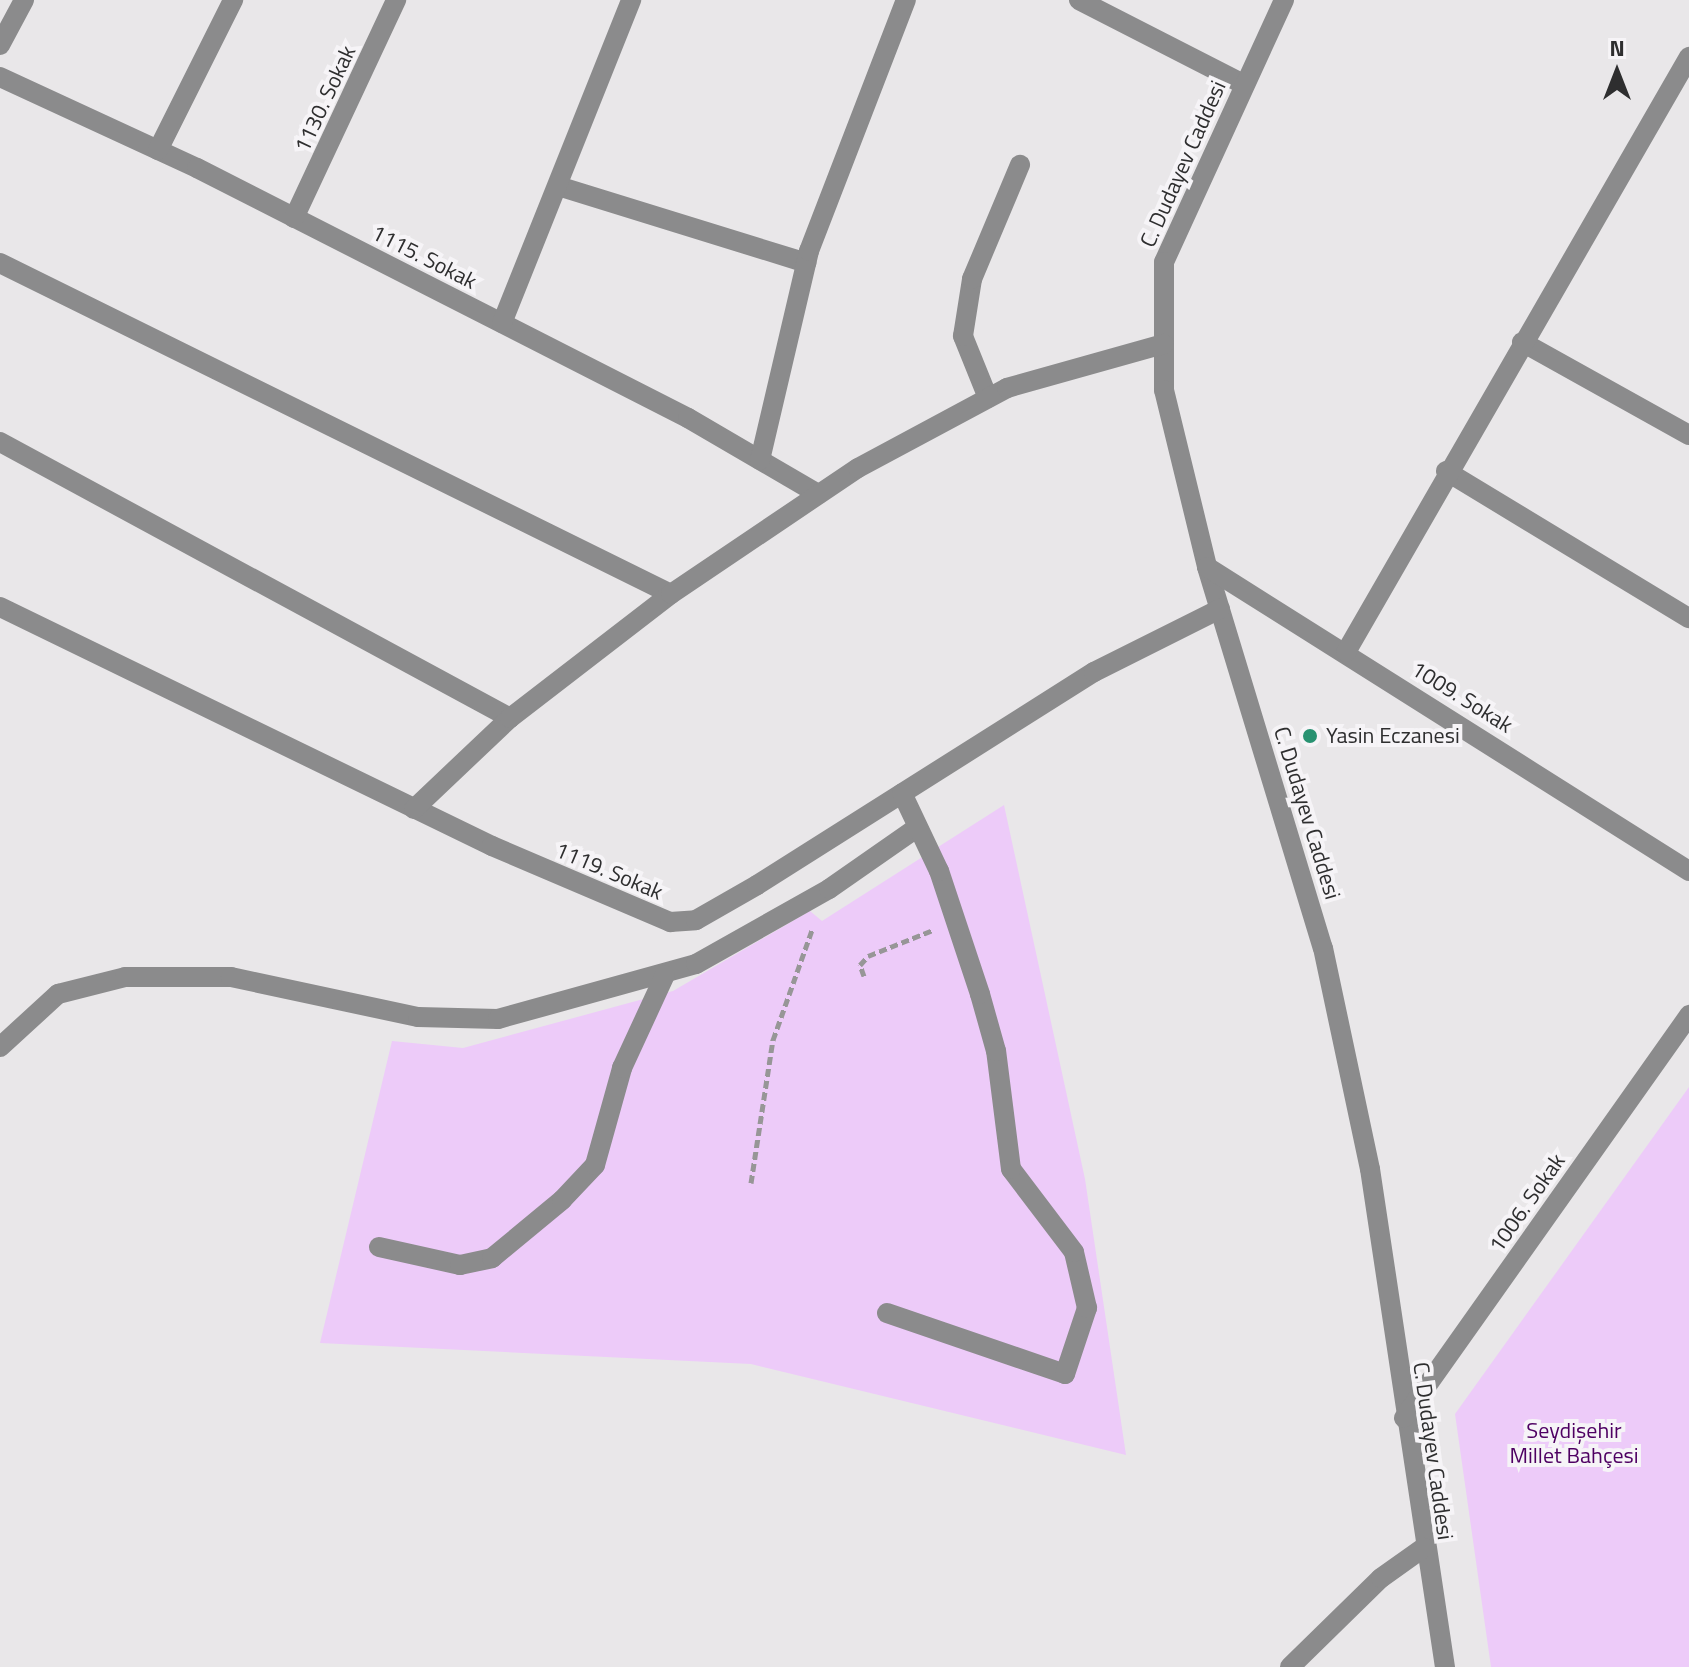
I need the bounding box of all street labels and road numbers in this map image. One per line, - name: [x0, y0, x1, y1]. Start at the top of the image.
- street label: 1130. Sokak: [289, 42, 361, 156]
- street label: C. Dudayev Caddesi: [1134, 77, 1232, 251]
- street label: 1115. Sokak: [367, 219, 481, 295]
- street label: 1009. Sokak: [1406, 655, 1518, 739]
- street label: C. Dudayev Caddesi: [1268, 723, 1346, 903]
- street label: 1119. Sokak: [551, 836, 667, 906]
- street label: 1006. Sokak: [1483, 1149, 1571, 1257]
- street label: C. Dudayev Caddesi: [1407, 1360, 1459, 1542]

